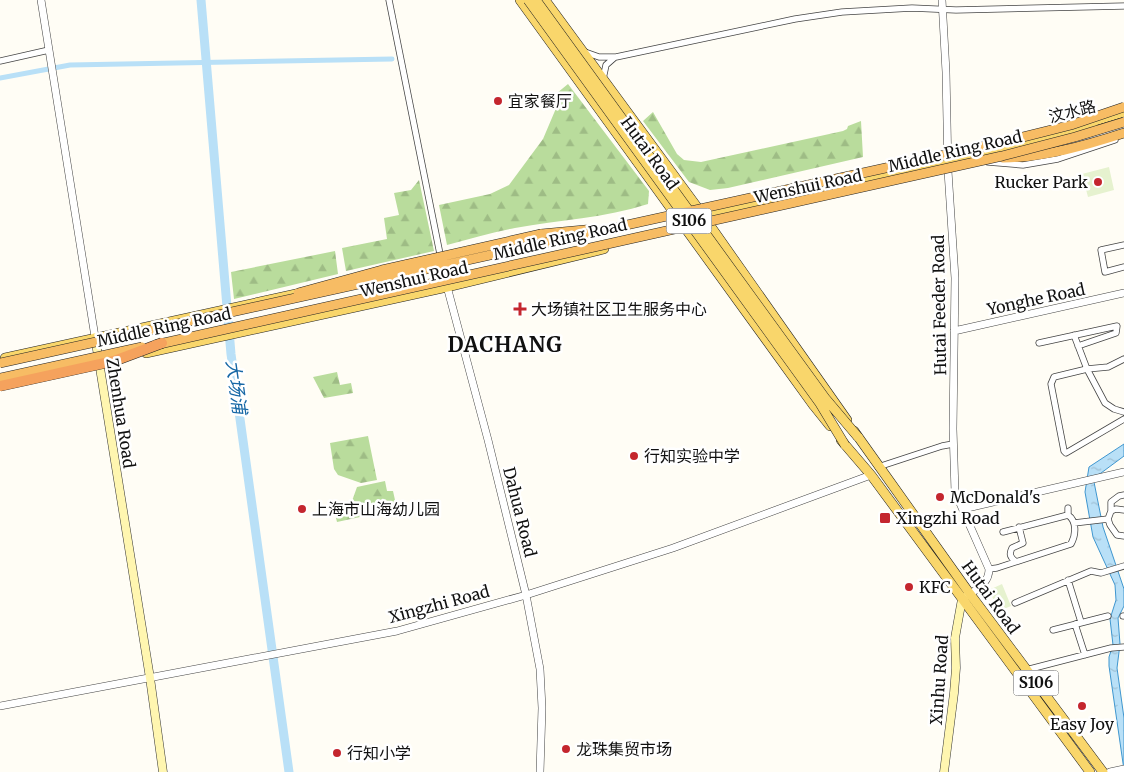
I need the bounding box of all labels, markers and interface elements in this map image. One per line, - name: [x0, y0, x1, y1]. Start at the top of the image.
- place label: 宜家餐厅: [508, 91, 572, 111]
- marker: 宜家餐厅: [492, 95, 504, 107]
- street label: 汶水路: [1046, 95, 1098, 127]
- street label: Hutai Road: [617, 113, 683, 194]
- street label: Middle Ring Road: [886, 126, 1024, 176]
- street label: Wenshui Road: [751, 165, 864, 207]
- place label: Rucker Park: [995, 172, 1089, 192]
- marker: Rucker Park: [1092, 176, 1104, 188]
- road number: S106: [666, 208, 712, 234]
- street label: Middle Ring Road: [491, 214, 629, 264]
- street label: Hutai Feeder Road: [928, 234, 950, 375]
- street label: Wenshui Road: [357, 257, 470, 301]
- street label: Yonghe Road: [984, 279, 1087, 319]
- place label: 大场镇社区卫生服务中心: [531, 299, 707, 319]
- marker: 大场镇社区卫生服务中心: [513, 302, 527, 316]
- street label: Middle Ring Road: [95, 303, 233, 351]
- district label: DACHANG: [447, 331, 563, 358]
- street label: Zhenhua Road: [102, 356, 140, 470]
- water label: 大场浦: [221, 359, 252, 418]
- place label: 行知实验中学: [644, 446, 740, 466]
- marker: 行知实验中学: [628, 450, 640, 462]
- street label: Dahua Road: [499, 465, 541, 559]
- place label: McDonald's: [950, 487, 1040, 507]
- marker: McDonald's: [934, 491, 946, 503]
- place label: 上海市山海幼儿园: [312, 499, 440, 519]
- marker: 上海市山海幼儿园: [296, 503, 308, 515]
- place label: Xingzhi Road: [896, 508, 1000, 528]
- marker: Xingzhi Road: [878, 511, 892, 525]
- street label: Hutai Road: [958, 557, 1024, 638]
- place label: KFC: [919, 577, 951, 597]
- street label: Xingzhi Road: [386, 581, 492, 627]
- marker: KFC: [903, 581, 915, 593]
- street label: Xinhu Road: [926, 634, 952, 726]
- road number: S106: [1014, 670, 1058, 696]
- marker: Easy Joy: [1076, 700, 1088, 712]
- place label: Easy Joy: [1050, 714, 1115, 734]
- place label: 龙珠集贸市场: [576, 739, 672, 759]
- place label: 行知小学: [347, 743, 411, 763]
- marker: 龙珠集贸市场: [560, 743, 572, 755]
- marker: 行知小学: [331, 747, 343, 759]

